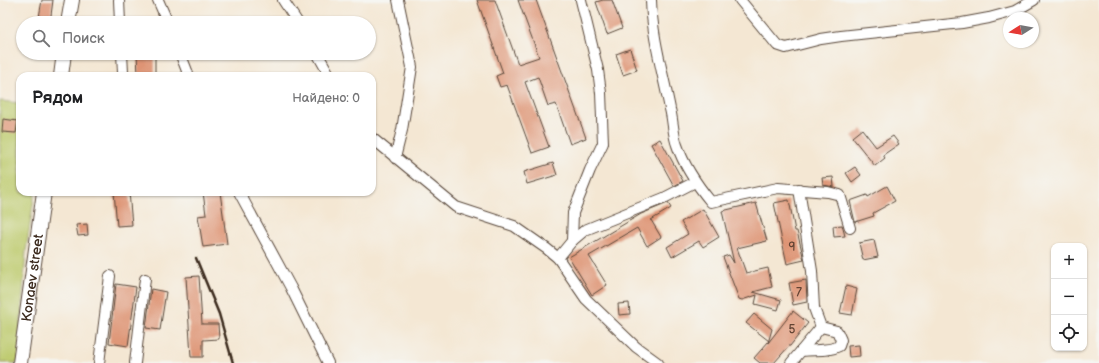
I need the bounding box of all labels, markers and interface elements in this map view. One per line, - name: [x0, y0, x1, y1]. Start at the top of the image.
- north arrow: [1003, 12, 1039, 48]
- search box: [16, 16, 376, 60]
- icon: search: [30, 27, 52, 49]
- text: Поиск: [62, 29, 105, 48]
- text: Рядом: [32, 88, 83, 108]
- text: Найдено: 0: [292, 90, 360, 106]
- street label: Konaev street: [18, 232, 47, 323]
- house number: 9: [789, 240, 796, 255]
- map controls: [1051, 243, 1087, 351]
- button: +: [1051, 243, 1087, 279]
- button: −: [1051, 279, 1087, 315]
- house number: 7: [796, 285, 802, 300]
- button: locate: [1051, 315, 1087, 351]
- house number: 5: [789, 322, 796, 337]

